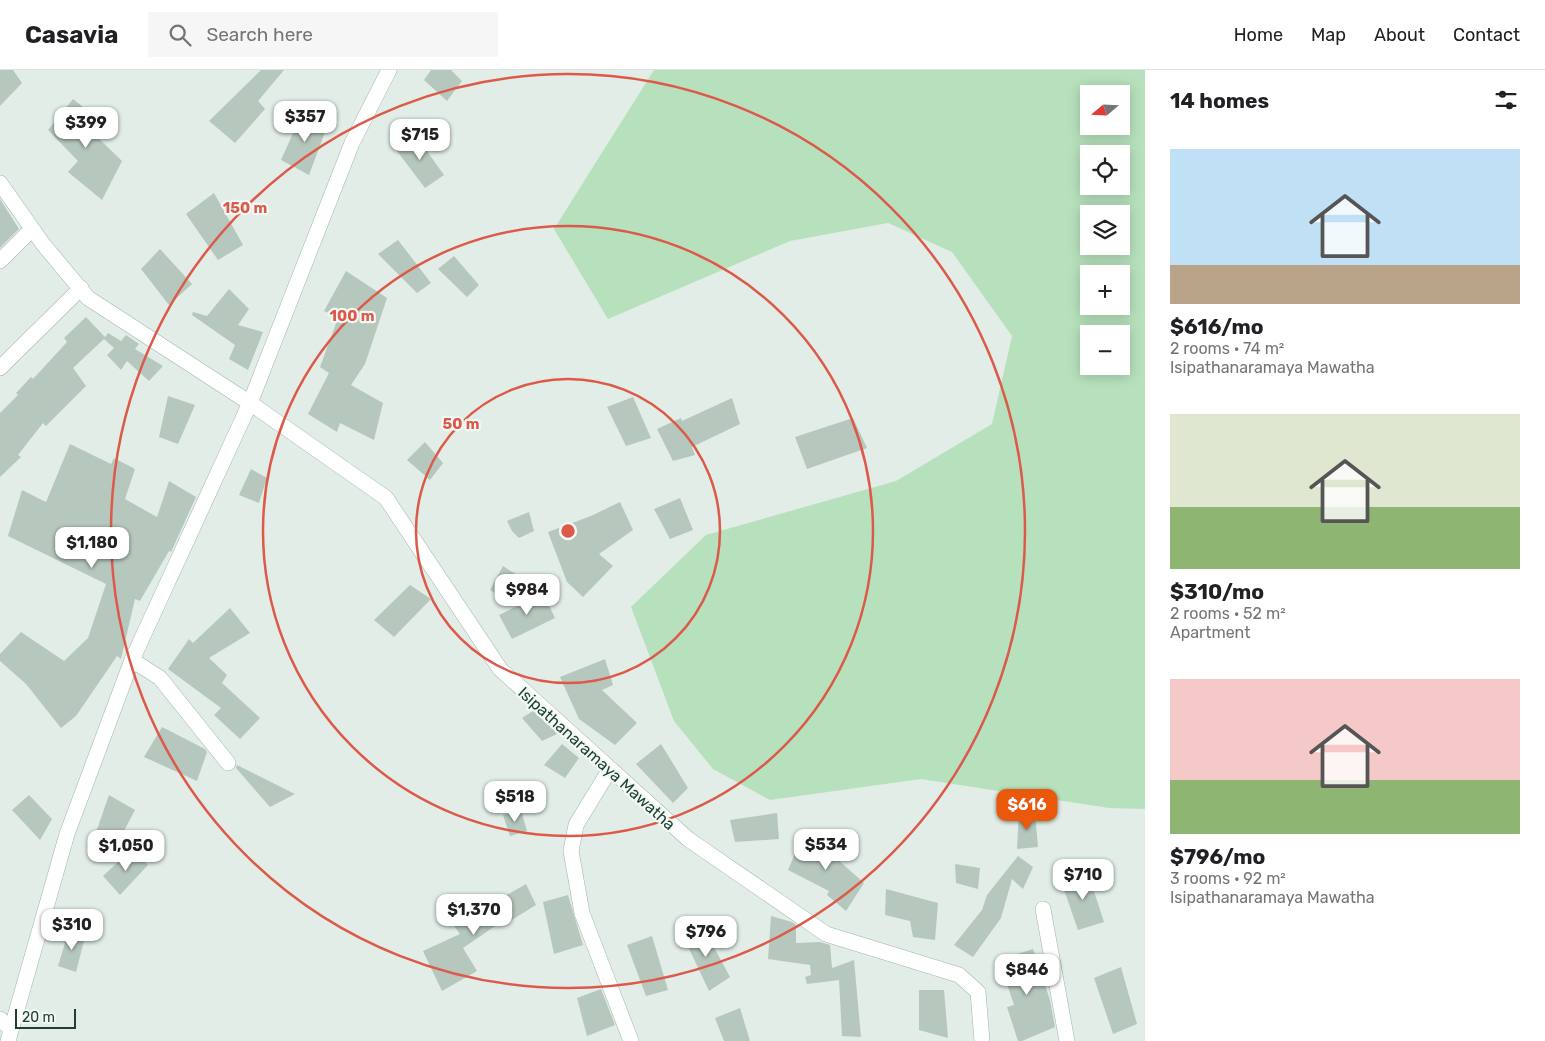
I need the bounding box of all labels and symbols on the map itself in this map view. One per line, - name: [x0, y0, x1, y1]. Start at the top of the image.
- north arrow: [1080, 85, 1130, 135]
- pin: $357: [275, 100, 335, 143]
- pin: $399: [56, 106, 116, 149]
- pin: $715: [390, 118, 450, 161]
- text: 150 m: [223, 199, 267, 217]
- text: 100 m: [330, 307, 374, 325]
- text: 50 m: [443, 415, 479, 433]
- centre of rings: [559, 522, 577, 540]
- pin: $1,180: [51, 526, 133, 569]
- pin: $984: [497, 574, 557, 616]
- street label: Isipathanaramaya Mawatha: [514, 683, 679, 834]
- pin: $518: [485, 780, 545, 823]
- pin: $616: [997, 788, 1057, 831]
- pin: $534: [796, 828, 856, 871]
- pin: $1,050: [85, 830, 167, 872]
- pin: $710: [1053, 858, 1113, 901]
- pin: $1,370: [433, 894, 515, 936]
- pin: $310: [42, 908, 102, 951]
- pin: $796: [676, 916, 736, 958]
- pin: $846: [997, 954, 1057, 996]
- scale bar: [15, 1006, 76, 1029]

